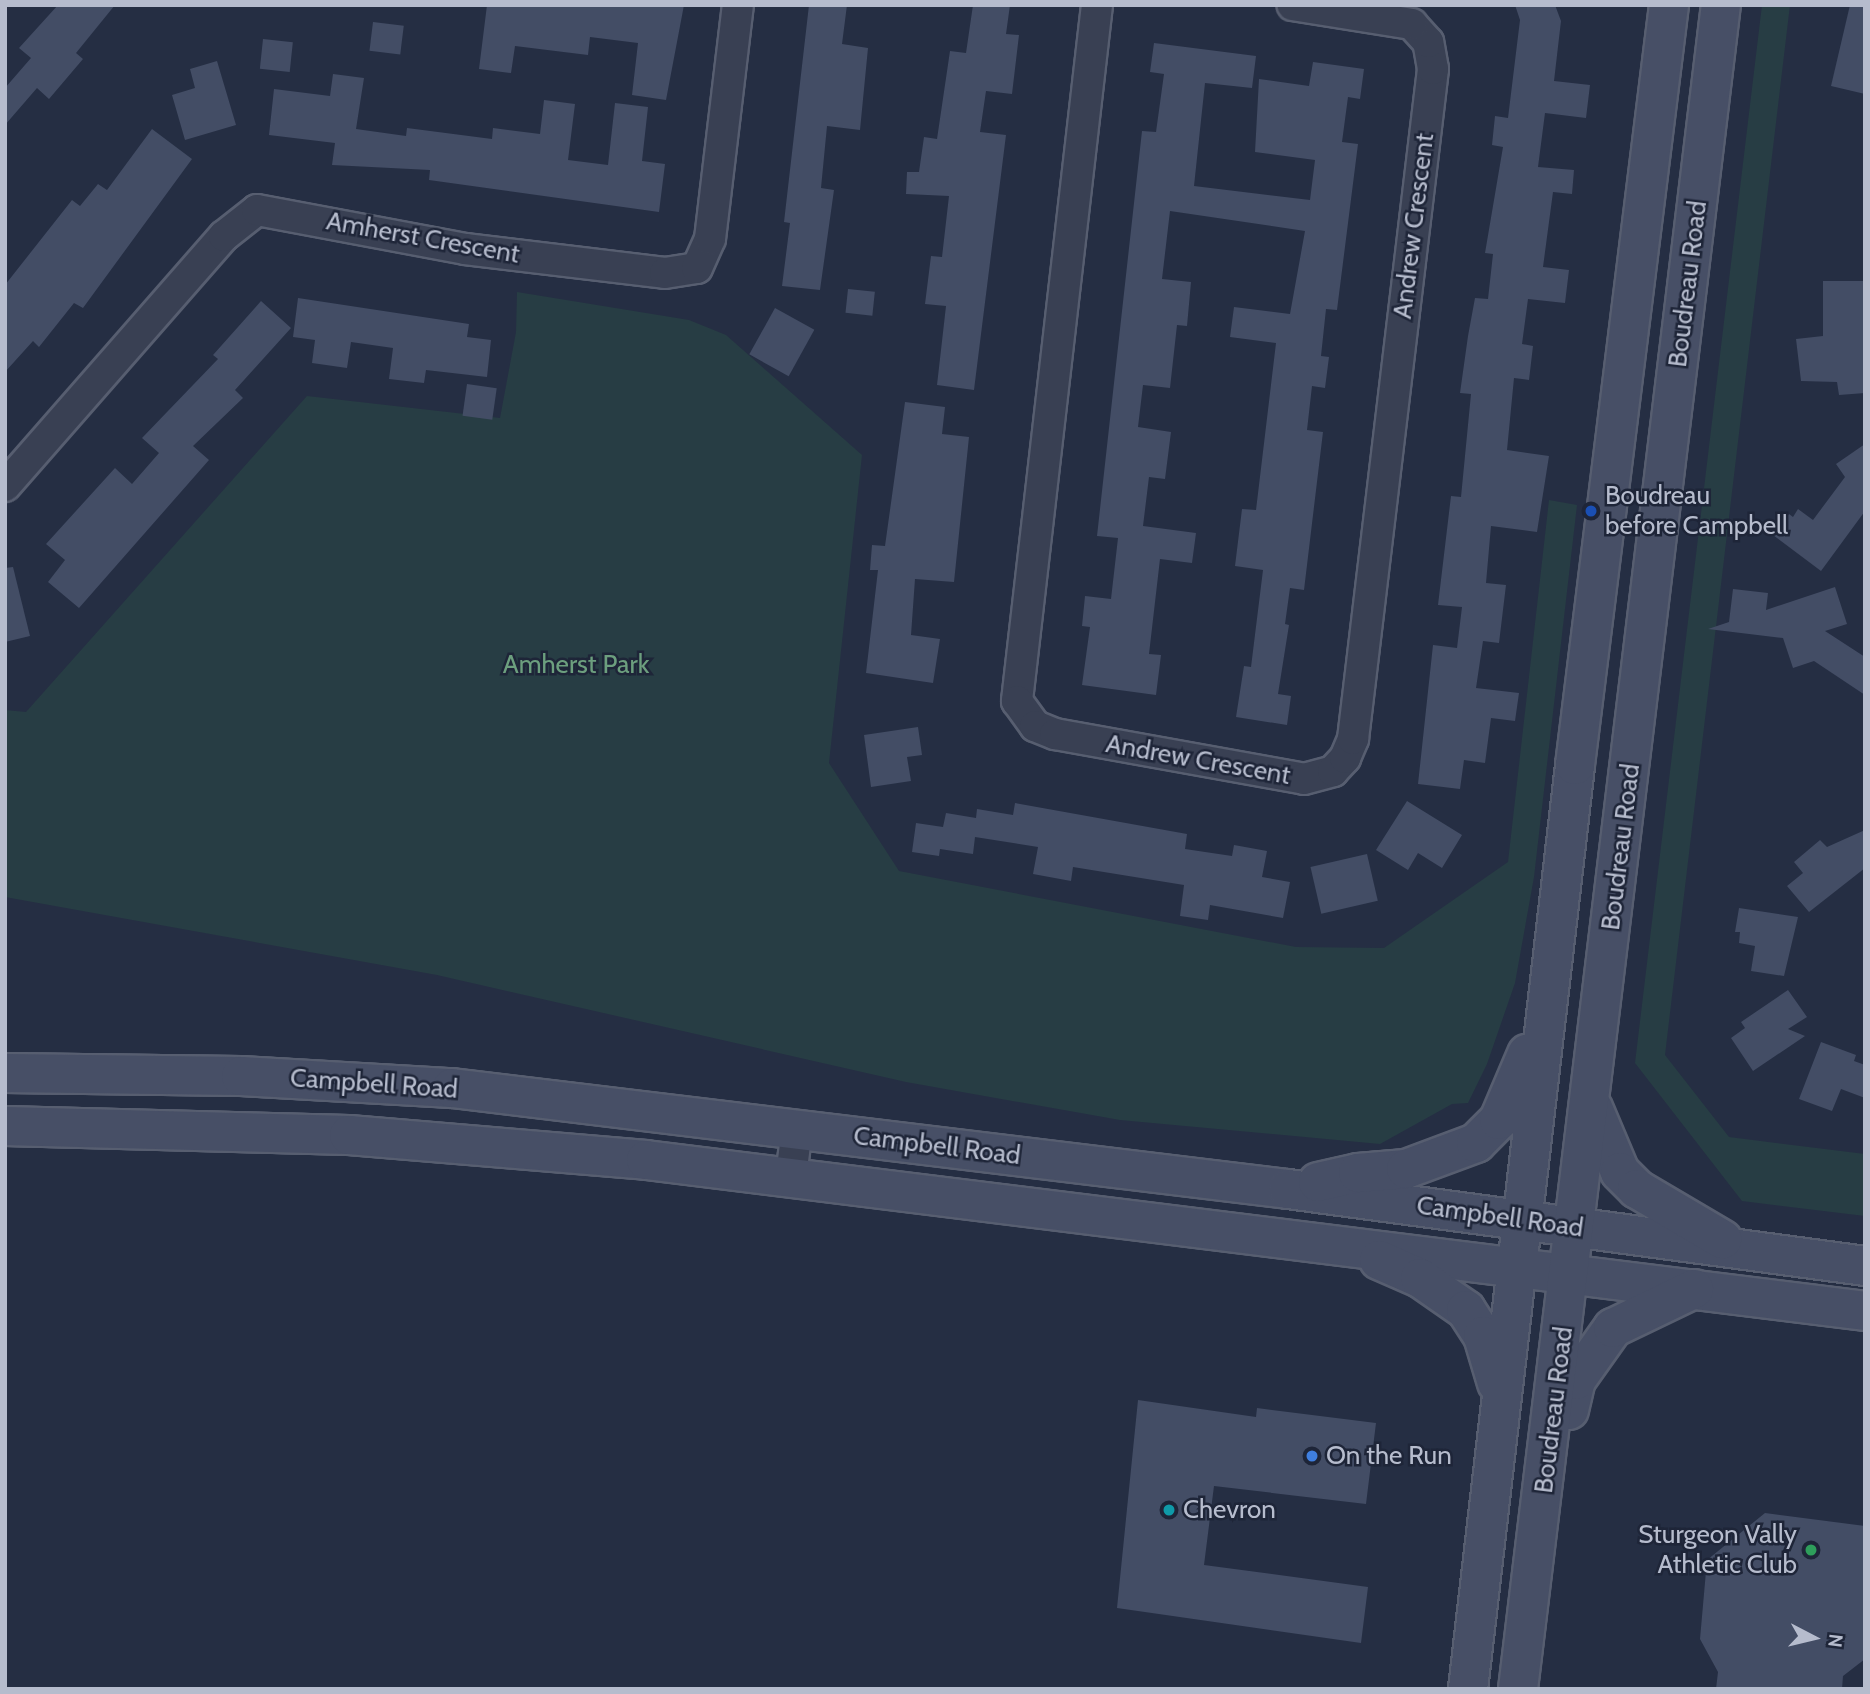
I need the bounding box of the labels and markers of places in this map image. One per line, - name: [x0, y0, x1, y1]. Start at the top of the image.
- place label: Boudreau before Campbell: [1605, 480, 1788, 542]
- marker: Boudreau before Campbell: [1583, 503, 1599, 519]
- place label: On the Run: [1326, 1440, 1452, 1472]
- marker: On the Run: [1304, 1448, 1320, 1464]
- place label: Chevron: [1183, 1494, 1276, 1526]
- marker: Chevron: [1161, 1502, 1177, 1518]
- place label: Sturgeon Vally Athletic Club: [1638, 1519, 1797, 1580]
- marker: Sturgeon Vally Athletic Club: [1803, 1542, 1819, 1558]

